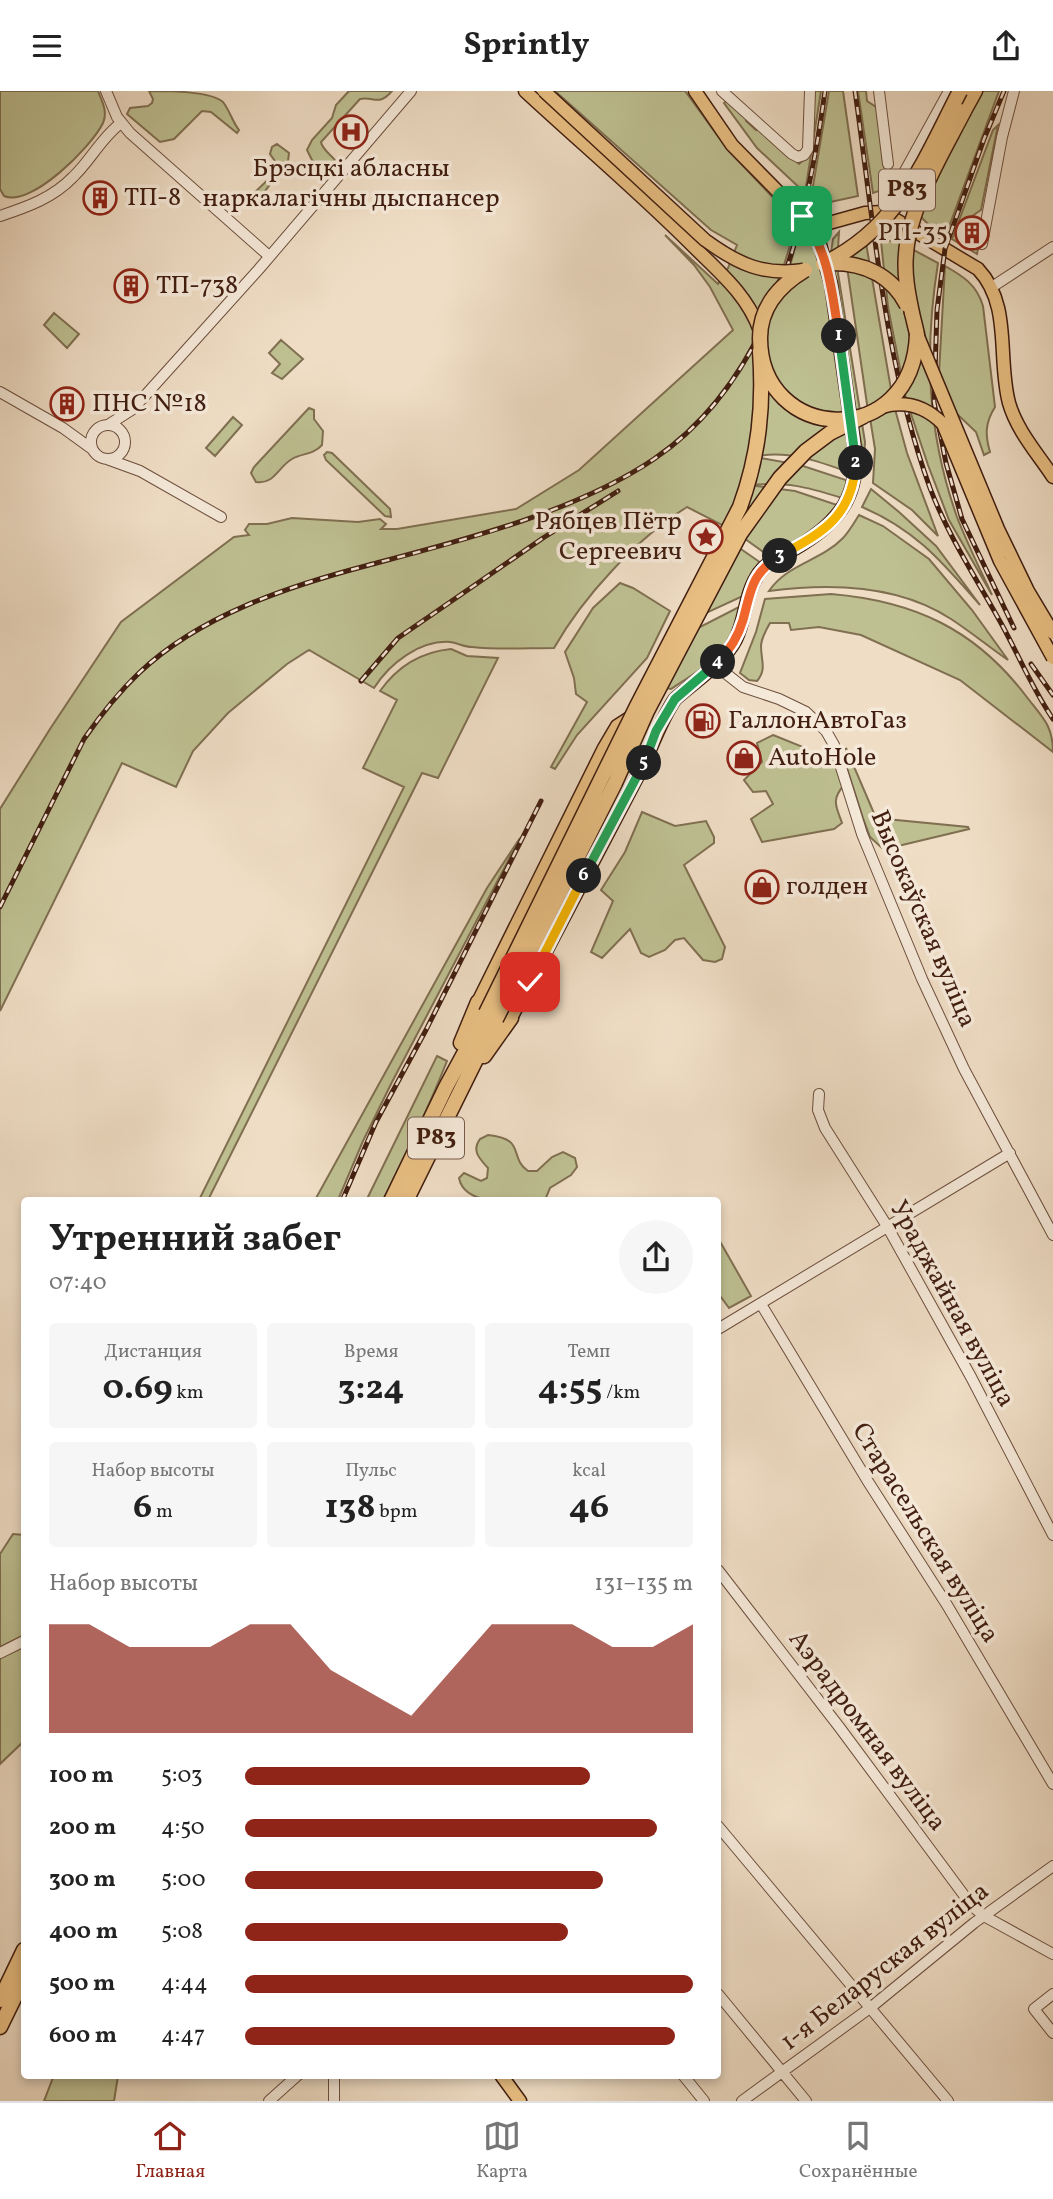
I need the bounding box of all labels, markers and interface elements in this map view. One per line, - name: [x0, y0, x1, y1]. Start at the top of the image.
- text: Sprintly: [463, 24, 590, 68]
- icon: menu: [28, 27, 66, 65]
- icon: share: [987, 27, 1025, 65]
- hospital icon: Брэсцкі абласны наркалагічны дыспансер: [332, 113, 370, 151]
- place label: Брэсцкі абласны наркалагічны дыспансер: [202, 151, 500, 217]
- road number: Р83: [879, 169, 935, 210]
- building icon: ТП-8: [81, 179, 119, 217]
- place label: ТП-8: [124, 180, 181, 216]
- pin: [772, 186, 832, 246]
- icon: arrive: [783, 197, 821, 235]
- building icon: РП-35: [953, 214, 991, 252]
- place label: РП-35: [878, 215, 948, 251]
- building icon: ТП-738: [112, 267, 150, 305]
- place label: ТП-738: [156, 268, 238, 304]
- pin: 1: [822, 319, 856, 353]
- text: 1: [835, 322, 842, 348]
- building icon: ПНС №18: [48, 385, 86, 423]
- place label: ПНС №18: [92, 386, 207, 422]
- pin: 2: [838, 445, 874, 481]
- text: 2: [851, 449, 860, 475]
- place label: Рябцев Пётр Сергеевич: [535, 504, 682, 570]
- place icon: Рябцев Пётр Сергеевич: [687, 518, 725, 556]
- pin: 3: [762, 539, 798, 573]
- text: 3: [775, 542, 784, 568]
- pin: 4: [700, 645, 736, 679]
- text: 4: [712, 648, 723, 674]
- fuel station icon: ГаллонАвтоГаз: [684, 702, 722, 740]
- place label: ГаллонАвтоГаз: [728, 703, 907, 739]
- shop icon: AutoHole: [725, 739, 763, 777]
- place label: AutoHole: [768, 740, 876, 776]
- pin: 5: [626, 745, 662, 781]
- text: 5: [639, 749, 648, 775]
- street label: Высокаўская вуліца: [861, 805, 985, 1033]
- pin: 6: [566, 859, 602, 893]
- text: 6: [578, 862, 589, 888]
- shop icon: голден: [743, 868, 781, 906]
- place label: голден: [786, 869, 868, 905]
- pin: [500, 952, 560, 1012]
- icon: check: [511, 963, 549, 1001]
- road number: Р83: [408, 1118, 464, 1159]
- street label: Ураджайная вуліца: [880, 1194, 1024, 1414]
- text: Утренний забег: [49, 1214, 341, 1267]
- button: share: [619, 1220, 693, 1294]
- text: 07:40: [49, 1267, 107, 1299]
- text: Дистанция: [104, 1339, 202, 1365]
- text: Время: [344, 1339, 398, 1365]
- text: Темп: [568, 1339, 610, 1365]
- text: 0.69: [102, 1365, 173, 1413]
- text: 3:24: [338, 1365, 404, 1413]
- text: 4:55: [538, 1365, 602, 1413]
- text: km: [173, 1380, 204, 1406]
- text: /km: [602, 1380, 640, 1406]
- street label: Старасельская вуліца: [843, 1416, 1007, 1650]
- text: Набор высоты: [91, 1458, 215, 1484]
- text: Пульс: [345, 1458, 397, 1484]
- text: kcal: [572, 1458, 606, 1484]
- text: 6: [133, 1484, 152, 1532]
- text: 138: [325, 1484, 376, 1532]
- text: 46: [569, 1484, 609, 1532]
- text: m: [152, 1499, 173, 1525]
- text: bpm: [376, 1499, 417, 1525]
- text: Набор высоты: [49, 1568, 198, 1600]
- text: 131–135 m: [594, 1568, 693, 1600]
- street label: Аэрадромная вуліца: [780, 1623, 954, 1839]
- text: 100 m: [49, 1760, 114, 1792]
- text: 5:03: [161, 1760, 203, 1792]
- text: 200 m: [49, 1812, 116, 1844]
- text: 4:50: [161, 1812, 205, 1844]
- text: 300 m: [49, 1864, 116, 1896]
- text: 5:00: [161, 1864, 206, 1896]
- street label: 1-я Беларуская вуліца: [773, 1874, 997, 2060]
- text: 400 m: [49, 1916, 118, 1948]
- text: 5:08: [161, 1916, 203, 1948]
- text: 500 m: [49, 1968, 115, 2000]
- text: 4:44: [161, 1968, 208, 2000]
- text: 600 m: [49, 2020, 117, 2052]
- text: 4:47: [161, 2020, 205, 2052]
- tab: Главная: [136, 2117, 205, 2185]
- tab: Карта: [476, 2117, 528, 2185]
- tab: Сохранённые: [799, 2117, 917, 2185]

